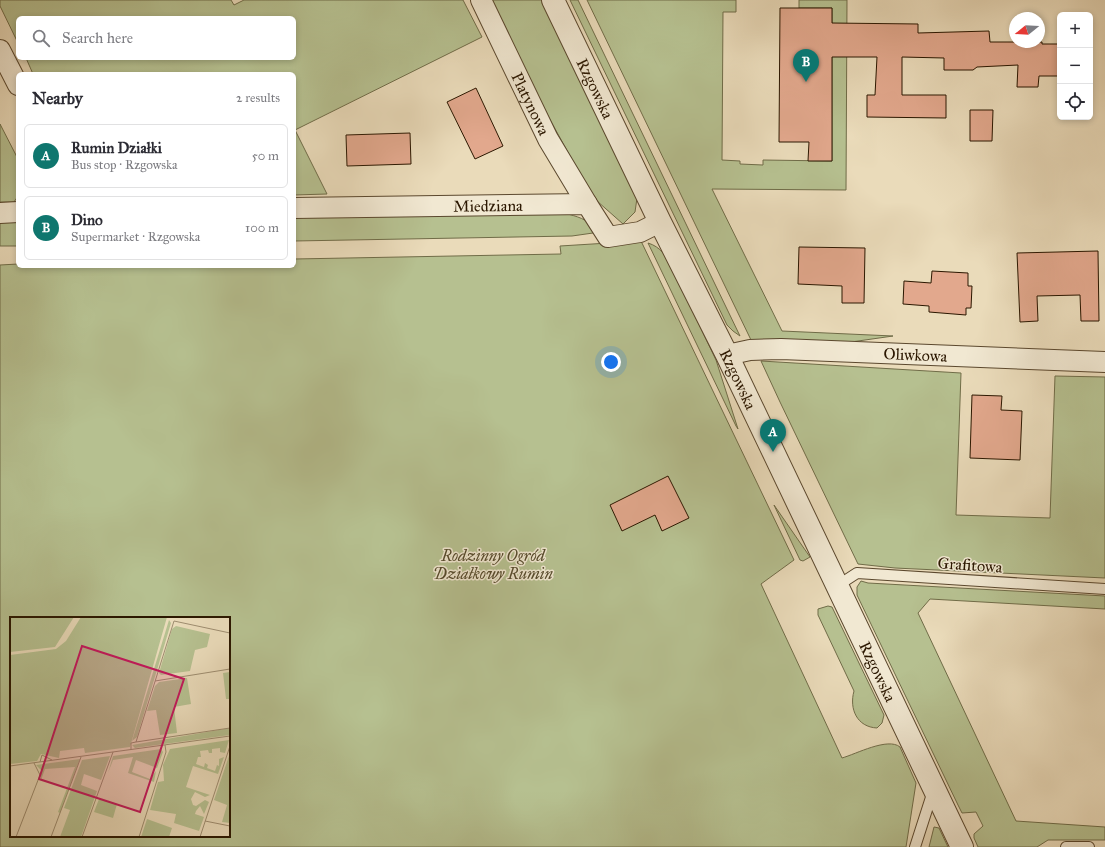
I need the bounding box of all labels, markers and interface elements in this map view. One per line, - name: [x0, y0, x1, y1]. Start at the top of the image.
- north arrow: [1009, 12, 1045, 48]
- map controls: [1057, 12, 1093, 120]
- button: +: [1057, 12, 1093, 48]
- search box: [16, 16, 296, 60]
- icon: search: [30, 27, 52, 49]
- text: Search here: [62, 29, 133, 47]
- button: −: [1057, 48, 1093, 84]
- pin: B: [793, 49, 819, 82]
- street label: Rzgowska: [573, 55, 618, 122]
- street label: Platynowa: [508, 69, 554, 138]
- button: locate: [1057, 84, 1093, 120]
- text: Nearby: [32, 88, 83, 109]
- text: 2 results: [236, 90, 280, 106]
- text: Rumin Działki: [71, 139, 162, 157]
- text: A: [42, 148, 50, 164]
- text: 50 m: [252, 148, 279, 164]
- text: Bus stop · Rzgowska: [71, 157, 178, 173]
- street label: Miedziana: [453, 195, 523, 215]
- text: Dino: [71, 211, 103, 229]
- text: B: [42, 220, 50, 236]
- text: 100 m: [245, 220, 279, 236]
- text: Supermarket · Rzgowska: [71, 229, 200, 245]
- street label: Oliwkowa: [883, 344, 948, 365]
- street label: Rzgowska: [716, 346, 761, 413]
- your location: [601, 352, 621, 372]
- pin: A: [760, 419, 786, 452]
- park label: Rodzinny Ogród Działkowy Rumin: [433, 546, 554, 583]
- street label: Grafitowa: [937, 553, 1003, 577]
- inset map: [10, 617, 230, 837]
- street label: Rzgowska: [856, 638, 901, 705]

